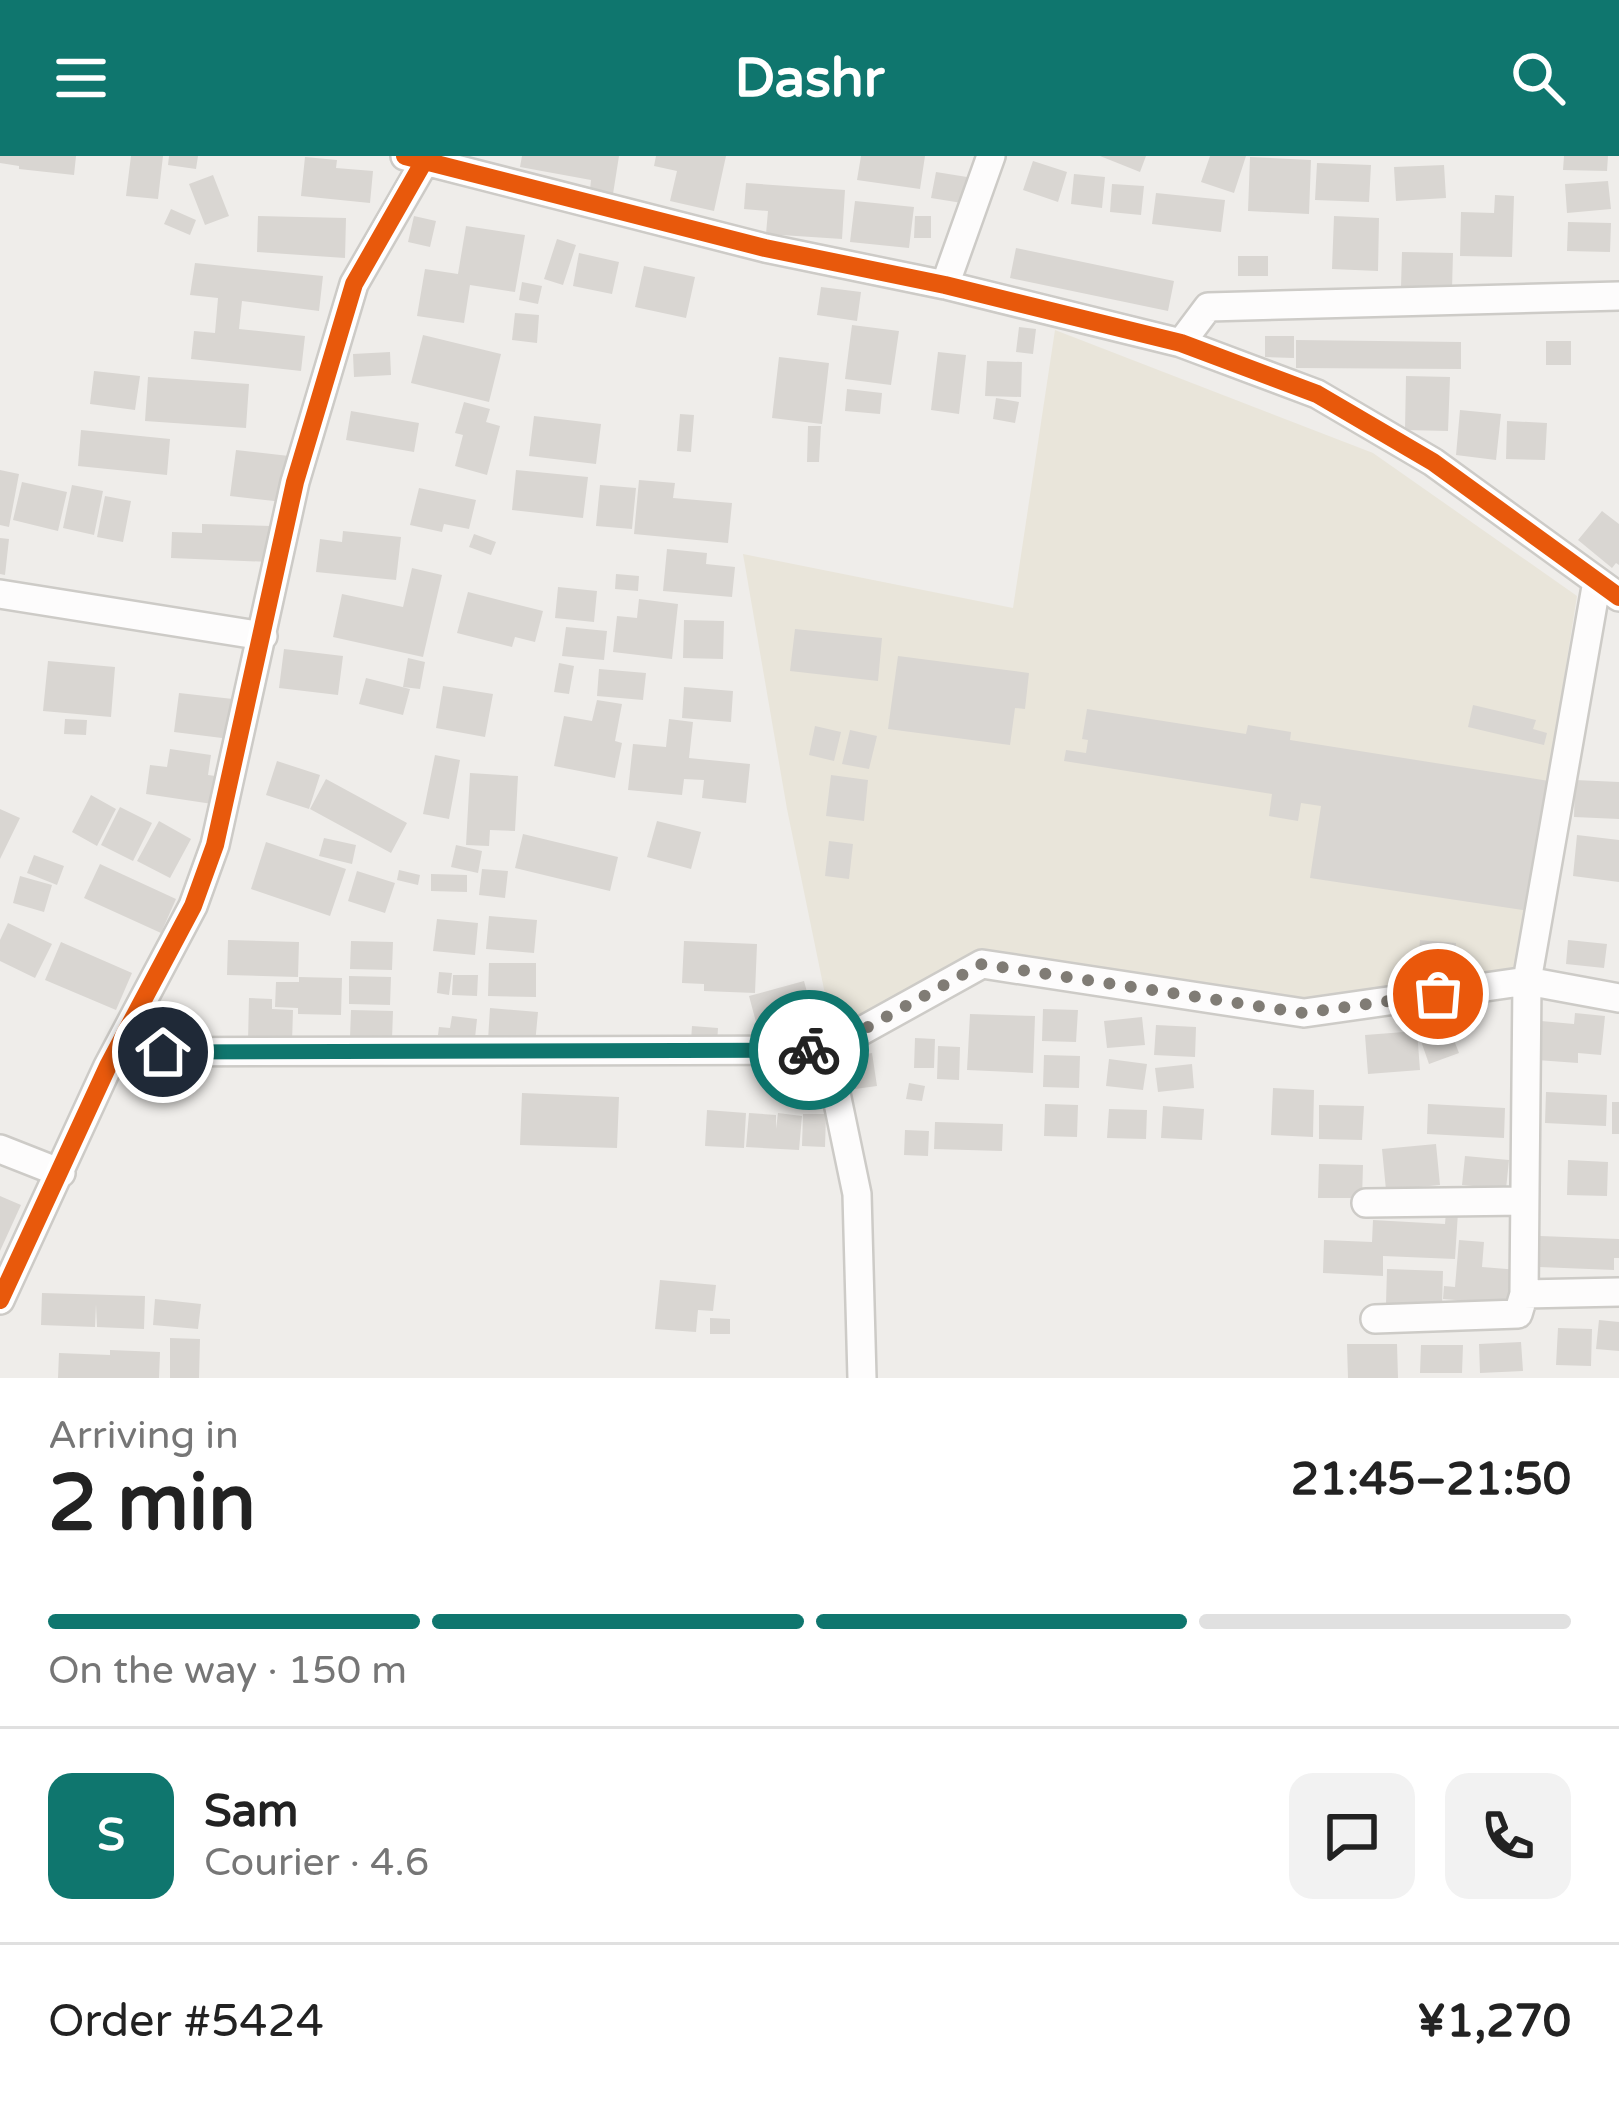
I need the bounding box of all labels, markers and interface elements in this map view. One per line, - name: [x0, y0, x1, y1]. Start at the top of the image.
- icon: menu: [48, 45, 114, 111]
- icon: search: [1505, 45, 1571, 111]
- text: Dashr: [735, 46, 884, 111]
- pin: [1387, 943, 1489, 1045]
- icon: bag: [1405, 961, 1471, 1027]
- courier: [749, 990, 869, 1110]
- pin: [112, 1001, 214, 1103]
- icon: bike: [776, 1017, 842, 1083]
- icon: home: [130, 1019, 196, 1085]
- text: Arriving in: [48, 1412, 239, 1459]
- text: 21:45–21:50: [1291, 1453, 1571, 1507]
- text: 2 min: [48, 1457, 256, 1551]
- text: On the way · 150 m: [48, 1647, 407, 1694]
- button: chat: [1289, 1773, 1415, 1899]
- button: phone: [1445, 1773, 1571, 1899]
- text: Sam: [204, 1785, 298, 1839]
- text: S: [97, 1809, 125, 1863]
- text: Courier · 4.6: [204, 1839, 429, 1886]
- text: Order #5424: [48, 1995, 324, 2049]
- text: ¥1,270: [1417, 1995, 1571, 2049]

